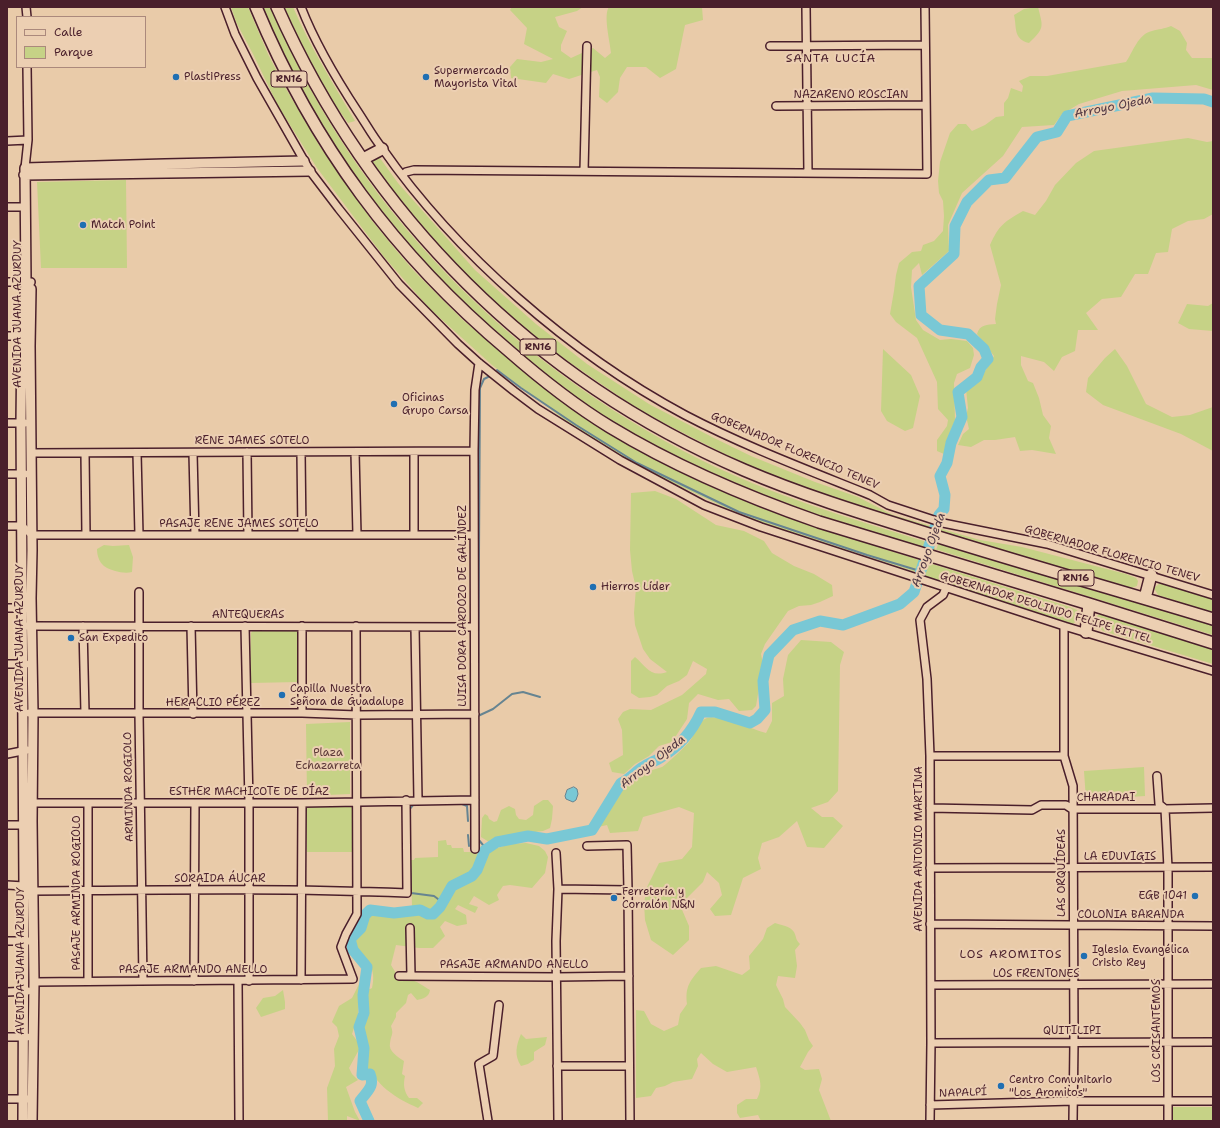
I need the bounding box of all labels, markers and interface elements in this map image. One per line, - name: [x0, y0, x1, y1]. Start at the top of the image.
- legend: [16, 16, 146, 68]
- text: Calle: [54, 24, 83, 40]
- text: Parque: [54, 44, 93, 60]
- district label: SANTA LUCÍA: [786, 52, 876, 66]
- place label: Supermercado Mayorista Vital: [434, 64, 517, 90]
- place label: PlastiPress: [184, 70, 241, 84]
- road number: RN16: [271, 71, 307, 87]
- marker: PlastiPress: [171, 72, 181, 82]
- marker: Supermercado Mayorista Vital: [421, 72, 431, 82]
- street label: NAZARENO ROSCIAN: [794, 88, 908, 102]
- water label: Arroyo Ojeda: [1073, 92, 1153, 122]
- place label: Match Point: [91, 218, 156, 232]
- marker: Match Point: [78, 220, 88, 230]
- street label: AVENIDA JUANA AZURDUY: [11, 240, 25, 388]
- road number: RN16: [520, 339, 556, 355]
- place label: Oficinas Grupo Carsa: [402, 391, 468, 417]
- marker: Oficinas Grupo Carsa: [389, 399, 399, 409]
- street label: GOBERNADOR FLORENCIO TENEV: [709, 409, 881, 493]
- street label: RENE JAMES SOTELO: [195, 434, 309, 448]
- street label: LUISA DORA CARDOZO DE GALÍNDEZ: [456, 505, 470, 707]
- water label: Arroyo Ojeda: [909, 511, 949, 589]
- street label: PASAJE RENE JAMES SOTELO: [159, 517, 319, 531]
- street label: GOBERNADOR FLORENCIO TENEV: [1023, 523, 1201, 585]
- street label: AVENIDA JUANA AZURDUY: [13, 564, 27, 712]
- street label: GOBERNADOR DEOLINDO FELIPE BITTEL: [938, 569, 1154, 647]
- road number: RN16: [1058, 570, 1094, 586]
- place label: Hierros Líder: [601, 580, 670, 594]
- marker: Hierros Líder: [588, 582, 598, 592]
- street label: ANTEQUERAS: [212, 608, 284, 622]
- place label: San Expedito: [79, 631, 148, 645]
- marker: San Expedito: [66, 633, 76, 643]
- place label: Capilla Nuestra Señora de Guadalupe: [290, 682, 404, 708]
- marker: Capilla Nuestra Señora de Guadalupe: [277, 690, 287, 700]
- street label: HERACLIO PÉREZ: [166, 696, 260, 710]
- street label: ARMINDA ROGIOLO: [121, 732, 137, 842]
- water label: Arroyo Ojeda: [618, 732, 688, 792]
- park label: Plaza Echazarreta: [295, 746, 361, 772]
- street label: AVENIDA ANTONIO MARTINA: [912, 766, 926, 932]
- street label: ESTHER MACHICOTE DE DÍAZ: [169, 785, 329, 799]
- street label: CHARADAI: [1077, 791, 1135, 805]
- street label: PASAJE ARMINDA ROGIOLO: [70, 815, 84, 971]
- street label: LAS ORQUÍDEAS: [1055, 829, 1069, 917]
- street label: LA EDUVIGIS: [1084, 850, 1156, 864]
- street label: SORAIDA ÁUCAR: [174, 872, 266, 886]
- place label: Ferretería y Corralón N&N: [622, 885, 695, 911]
- street label: AVENIDA JUANA AZURDUY: [14, 887, 28, 1035]
- place label: EGB 1041: [1138, 889, 1187, 903]
- marker: EGB 1041: [1190, 891, 1200, 901]
- marker: Ferretería y Corralón N&N: [609, 893, 619, 903]
- street label: COLONIA BARANDA: [1077, 908, 1185, 922]
- place label: Iglesia Evangélica Cristo Rey: [1092, 943, 1189, 969]
- district label: LOS AROMITOS: [960, 948, 1062, 962]
- marker: Iglesia Evangélica Cristo Rey: [1079, 951, 1089, 961]
- street label: PASAJE ARMANDO ANELLO: [440, 958, 588, 972]
- street label: PASAJE ARMANDO ANELLO: [119, 963, 267, 977]
- street label: LOS FRENTONES: [993, 967, 1079, 981]
- street label: LOS CRISANTEMOS: [1150, 979, 1164, 1083]
- street label: QUITILIPI: [1043, 1024, 1101, 1038]
- place label: Centro Comunitario "Los Aromitos": [1009, 1073, 1112, 1099]
- marker: Centro Comunitario "Los Aromitos": [996, 1081, 1006, 1091]
- street label: NAPALPÍ: [939, 1086, 987, 1100]

